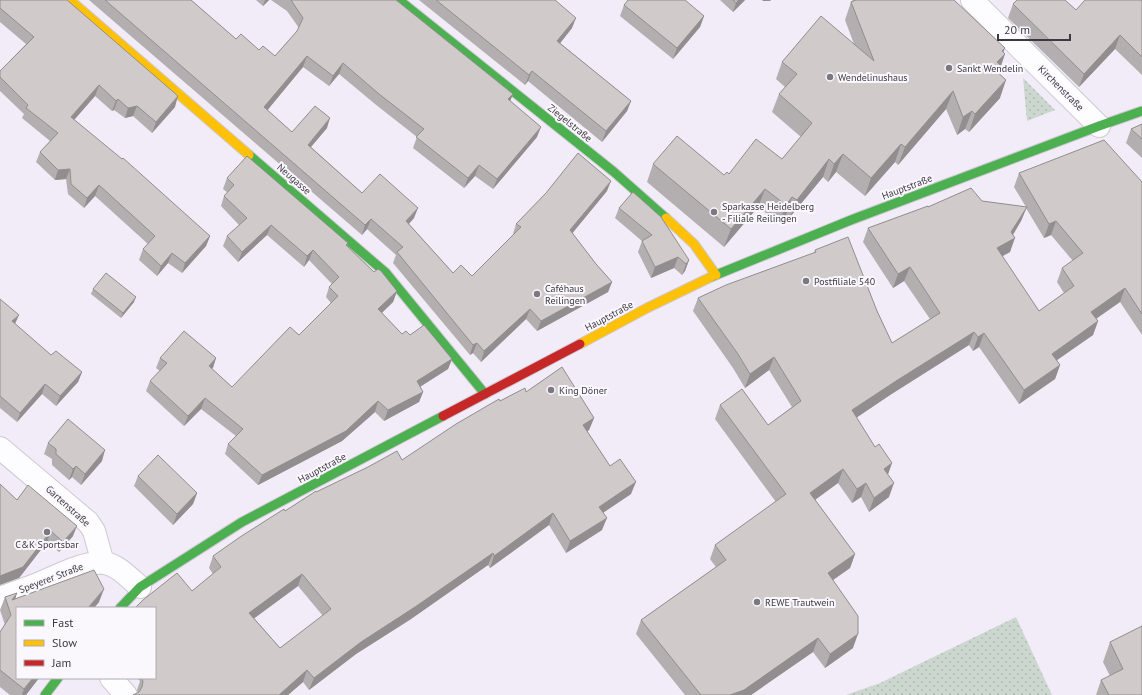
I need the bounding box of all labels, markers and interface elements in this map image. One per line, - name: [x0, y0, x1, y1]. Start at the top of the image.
- scale bar: [998, 16, 1070, 42]
- text: 20 m: [1004, 22, 1030, 37]
- place label: Sankt Wendelin: [957, 62, 1023, 75]
- street label: Kirchenstraße: [1035, 62, 1087, 114]
- marker: Sankt Wendelin: [944, 63, 954, 73]
- place label: Wendelinushaus: [838, 71, 908, 84]
- marker: Wendelinushaus: [825, 72, 835, 82]
- street label: Ziegelstraße: [545, 101, 595, 145]
- street label: Neugasse: [274, 161, 314, 197]
- street label: Hauptstraße: [880, 171, 934, 203]
- place label: Sparkasse Heidelberg - Filiale Reilingen: [722, 200, 814, 225]
- marker: Sparkasse Heidelberg - Filiale Reilingen: [709, 207, 719, 217]
- place label: Postfiliale 540: [814, 275, 876, 288]
- marker: Postfiliale 540: [801, 276, 811, 286]
- place label: Caféhaus Reilingen: [545, 282, 585, 307]
- marker: Caféhaus Reilingen: [532, 289, 542, 299]
- street label: Hauptstraße: [583, 298, 635, 334]
- place label: King Döner: [559, 384, 608, 397]
- marker: King Döner: [546, 385, 556, 395]
- street label: Hauptstraße: [296, 450, 348, 486]
- street label: Gartenstraße: [43, 483, 93, 529]
- marker: C&K Sportsbar: [42, 527, 52, 537]
- place label: C&K Sportsbar: [15, 538, 79, 551]
- street label: Speyerer Straße: [17, 560, 85, 596]
- place label: REWE Trautwein: [765, 596, 834, 609]
- marker: REWE Trautwein: [752, 597, 762, 607]
- legend: [16, 607, 156, 679]
- text: Fast: [52, 615, 73, 630]
- text: Slow: [52, 635, 77, 650]
- text: Jam: [51, 655, 71, 670]

